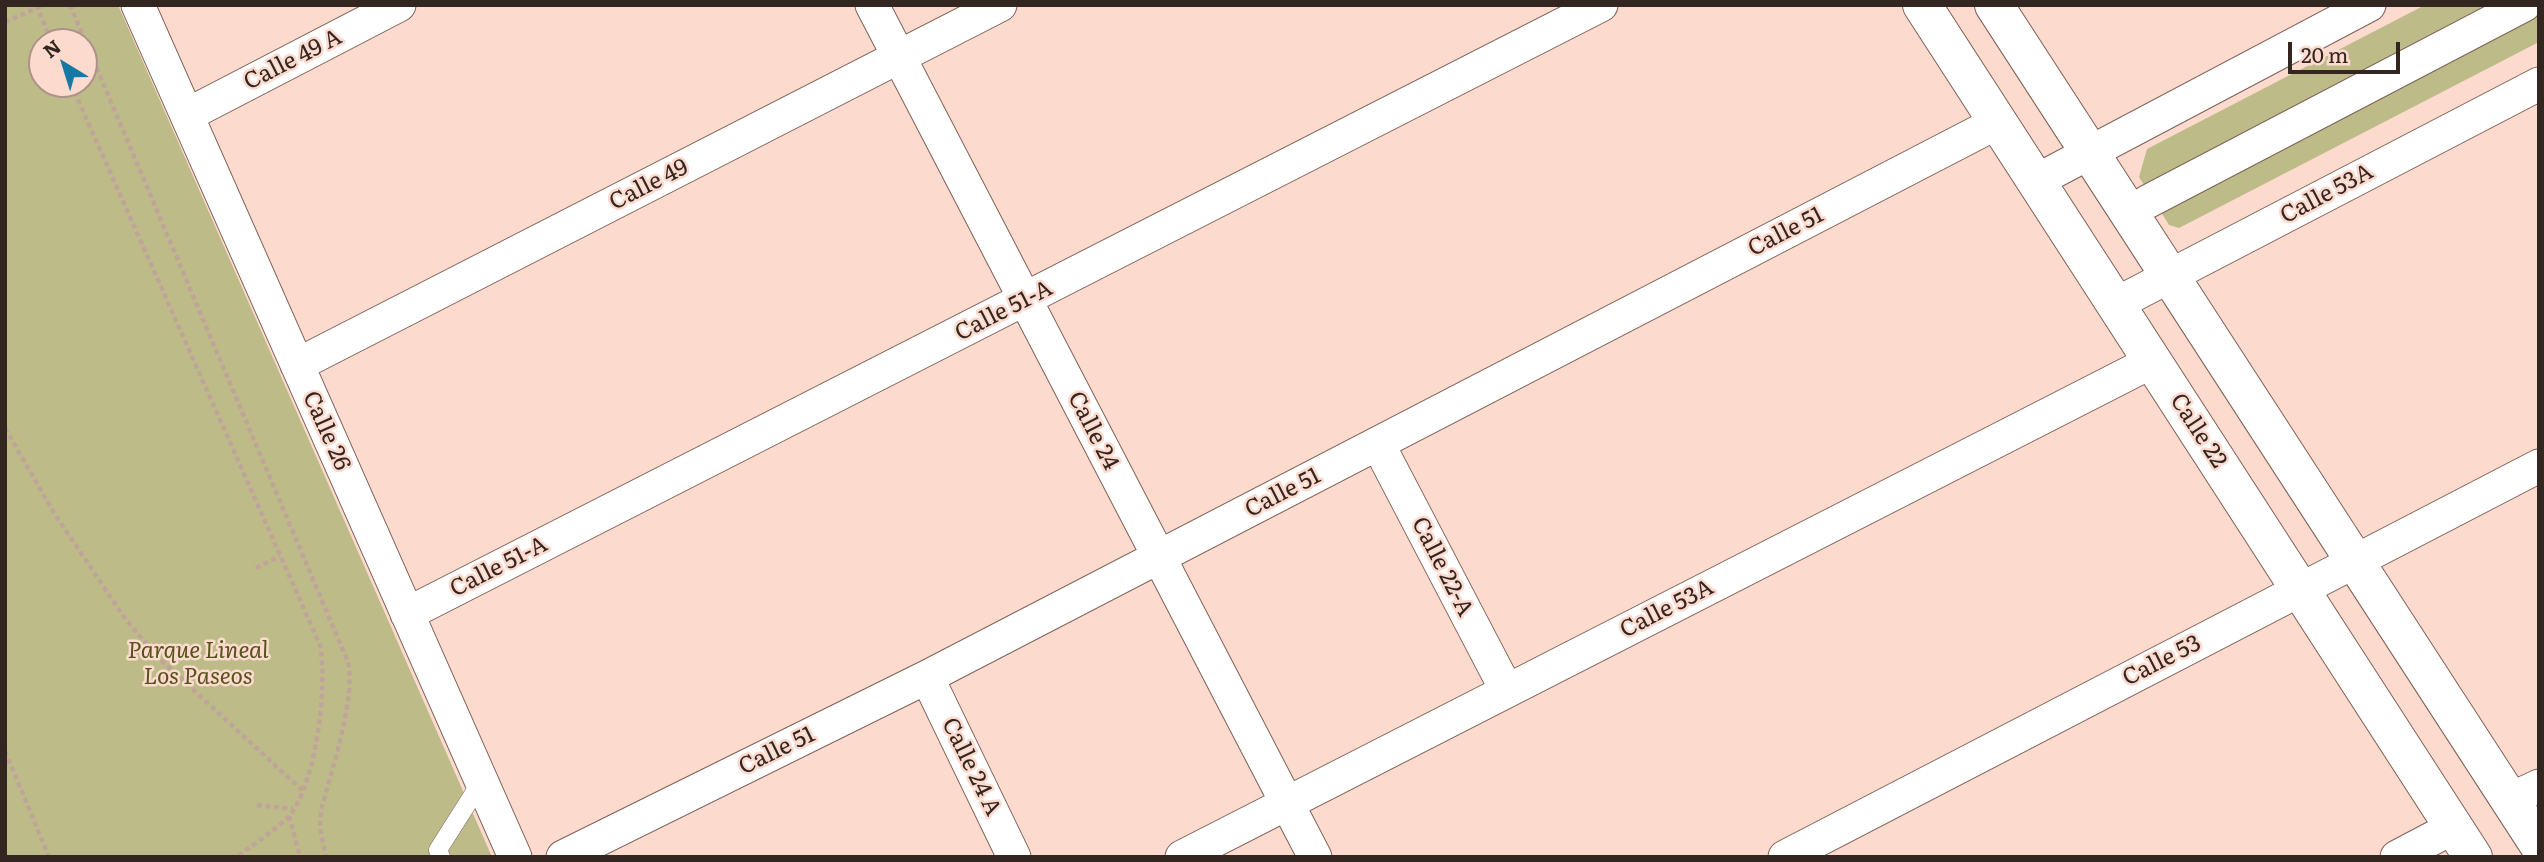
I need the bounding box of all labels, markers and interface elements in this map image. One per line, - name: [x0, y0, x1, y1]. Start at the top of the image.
- street label: Calle 49 A: [239, 24, 347, 96]
- north arrow: [28, 28, 98, 98]
- scale bar: [2292, 28, 2404, 72]
- text: N: [36, 32, 66, 64]
- text: 20 m: [2301, 38, 2348, 69]
- street label: Calle 49: [605, 153, 693, 217]
- street label: Calle 53A: [2276, 158, 2378, 230]
- street label: Calle 51: [1744, 201, 1828, 263]
- street label: Calle 51-A: [951, 275, 1057, 347]
- street label: Calle 26: [296, 387, 356, 475]
- street label: Calle 24: [1062, 387, 1124, 475]
- street label: Calle 22: [2164, 389, 2232, 473]
- street label: Calle 51: [1241, 462, 1325, 524]
- street label: Calle 22-A: [1405, 513, 1479, 621]
- street label: Calle 51-A: [446, 531, 552, 603]
- street label: Calle 53A: [1616, 574, 1718, 644]
- street label: Calle 53: [2118, 630, 2206, 692]
- park label: Parque Lineal Los Paseos: [128, 637, 268, 691]
- street label: Calle 24 A: [935, 713, 1007, 821]
- street label: Calle 51: [735, 721, 819, 781]

